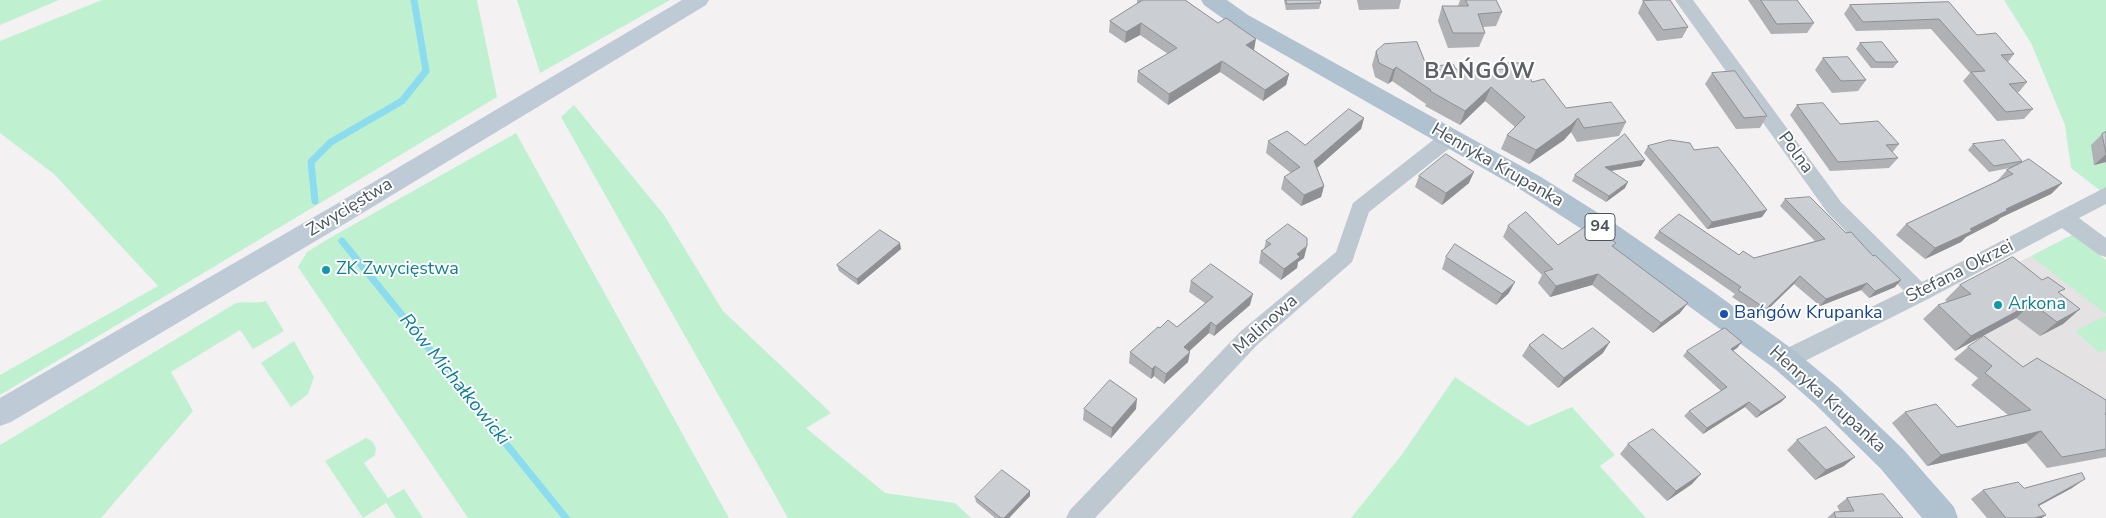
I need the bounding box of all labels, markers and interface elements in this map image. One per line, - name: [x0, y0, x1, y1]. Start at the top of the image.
- district label: BAŃGÓW: [1424, 60, 1536, 86]
- street label: Henryka Krupanka: [1427, 119, 1567, 213]
- street label: Polna: [1773, 128, 1817, 178]
- street label: Zwycięstwa: [303, 174, 397, 242]
- road number: 94: [1585, 213, 1615, 240]
- street label: Stefana Okrzei: [1903, 236, 2017, 308]
- place label: ZK Zwycięstwa: [336, 259, 459, 281]
- marker: ZK Zwycięstwa: [320, 264, 332, 276]
- street label: Malinowa: [1229, 291, 1303, 359]
- place label: Arkona: [2008, 294, 2066, 316]
- marker: Arkona: [1992, 299, 2004, 311]
- place label: Bańgów Krupanka: [1734, 303, 1883, 325]
- marker: Bańgów Krupanka: [1718, 308, 1730, 320]
- water label: Rów Michałkowicki: [394, 310, 514, 450]
- street label: Henryka Krupanka: [1764, 342, 1890, 458]

